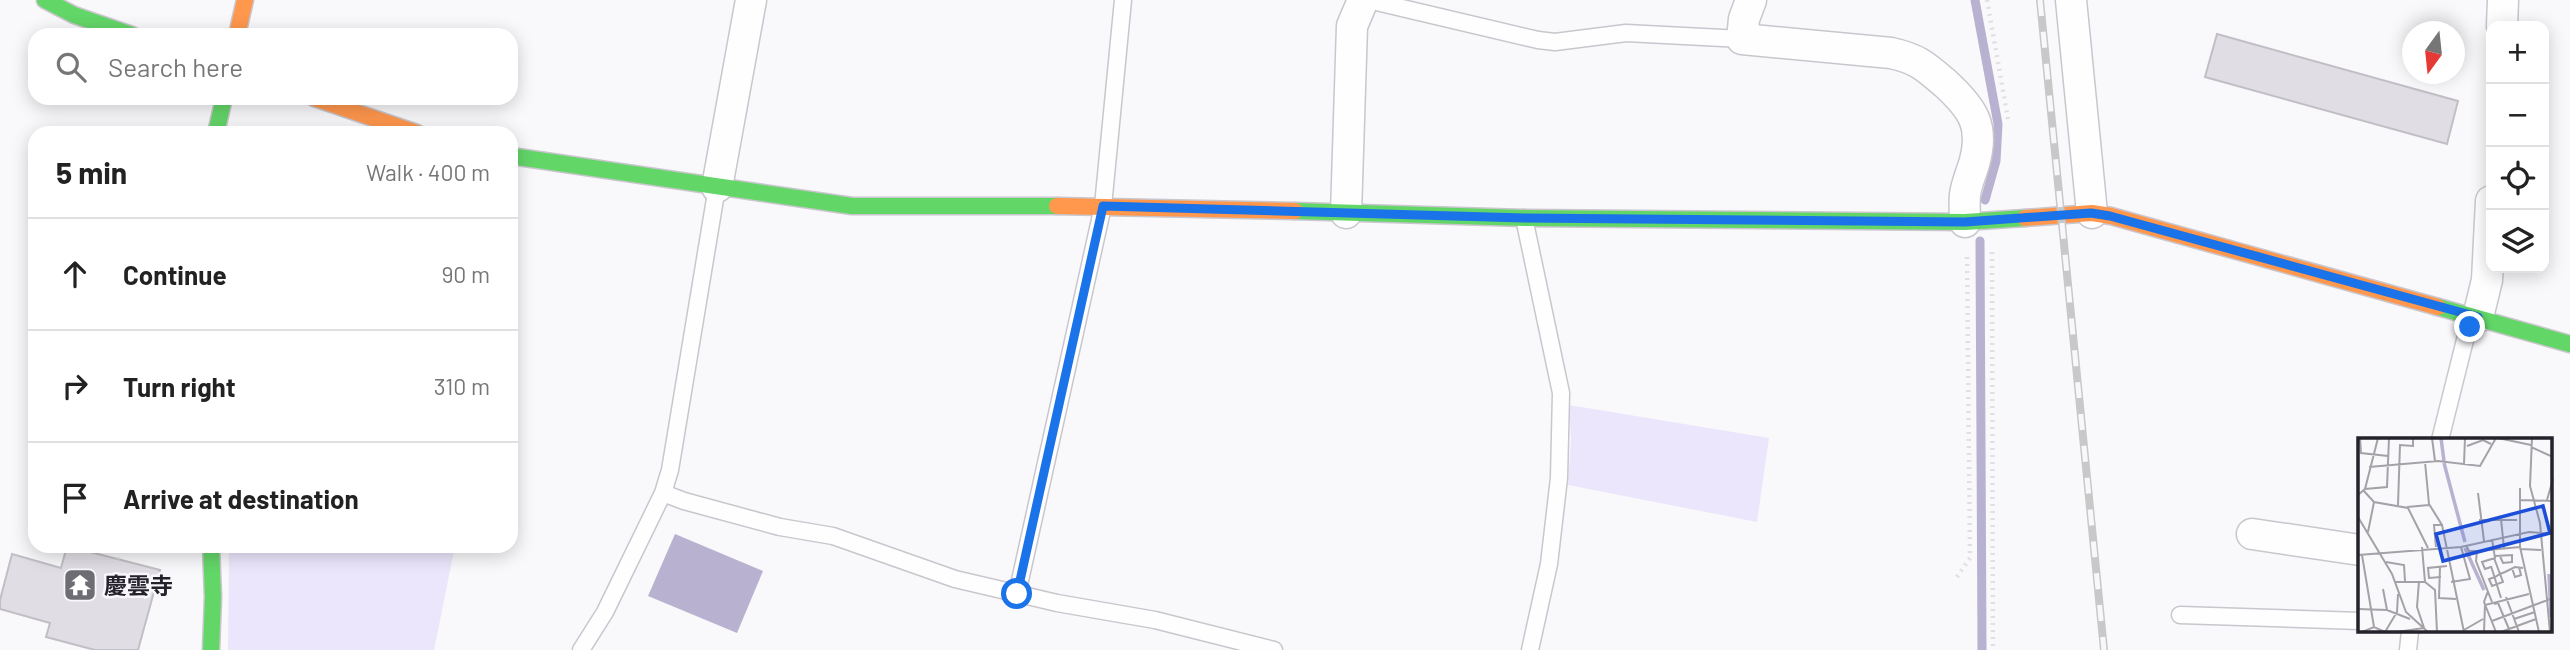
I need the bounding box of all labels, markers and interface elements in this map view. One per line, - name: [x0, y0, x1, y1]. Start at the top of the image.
- north arrow: [2402, 21, 2465, 84]
- map controls: [2486, 21, 2549, 273]
- button: +: [2486, 21, 2549, 84]
- search box: [28, 28, 518, 105]
- icon: search: [52, 48, 90, 86]
- text: Search here: [108, 51, 243, 82]
- button: −: [2486, 84, 2549, 147]
- button: locate: [2486, 147, 2549, 210]
- text: 5 min: [56, 154, 127, 190]
- text: Walk · 400 m: [366, 158, 490, 186]
- button: layers: [2486, 210, 2549, 273]
- icon: ahead: [56, 255, 94, 293]
- text: Continue: [123, 259, 227, 290]
- text: 90 m: [441, 260, 490, 288]
- route end: [2454, 311, 2485, 342]
- icon: right: [56, 367, 94, 405]
- text: Turn right: [123, 371, 236, 402]
- text: 310 m: [434, 372, 490, 400]
- inset map: [2358, 438, 2552, 632]
- icon: arrive: [56, 479, 94, 517]
- text: Arrive at destination: [123, 483, 359, 514]
- temple icon: 慶雲寺: [61, 566, 99, 604]
- place label: 慶雲寺: [104, 571, 173, 599]
- route start: [1001, 578, 1032, 609]

